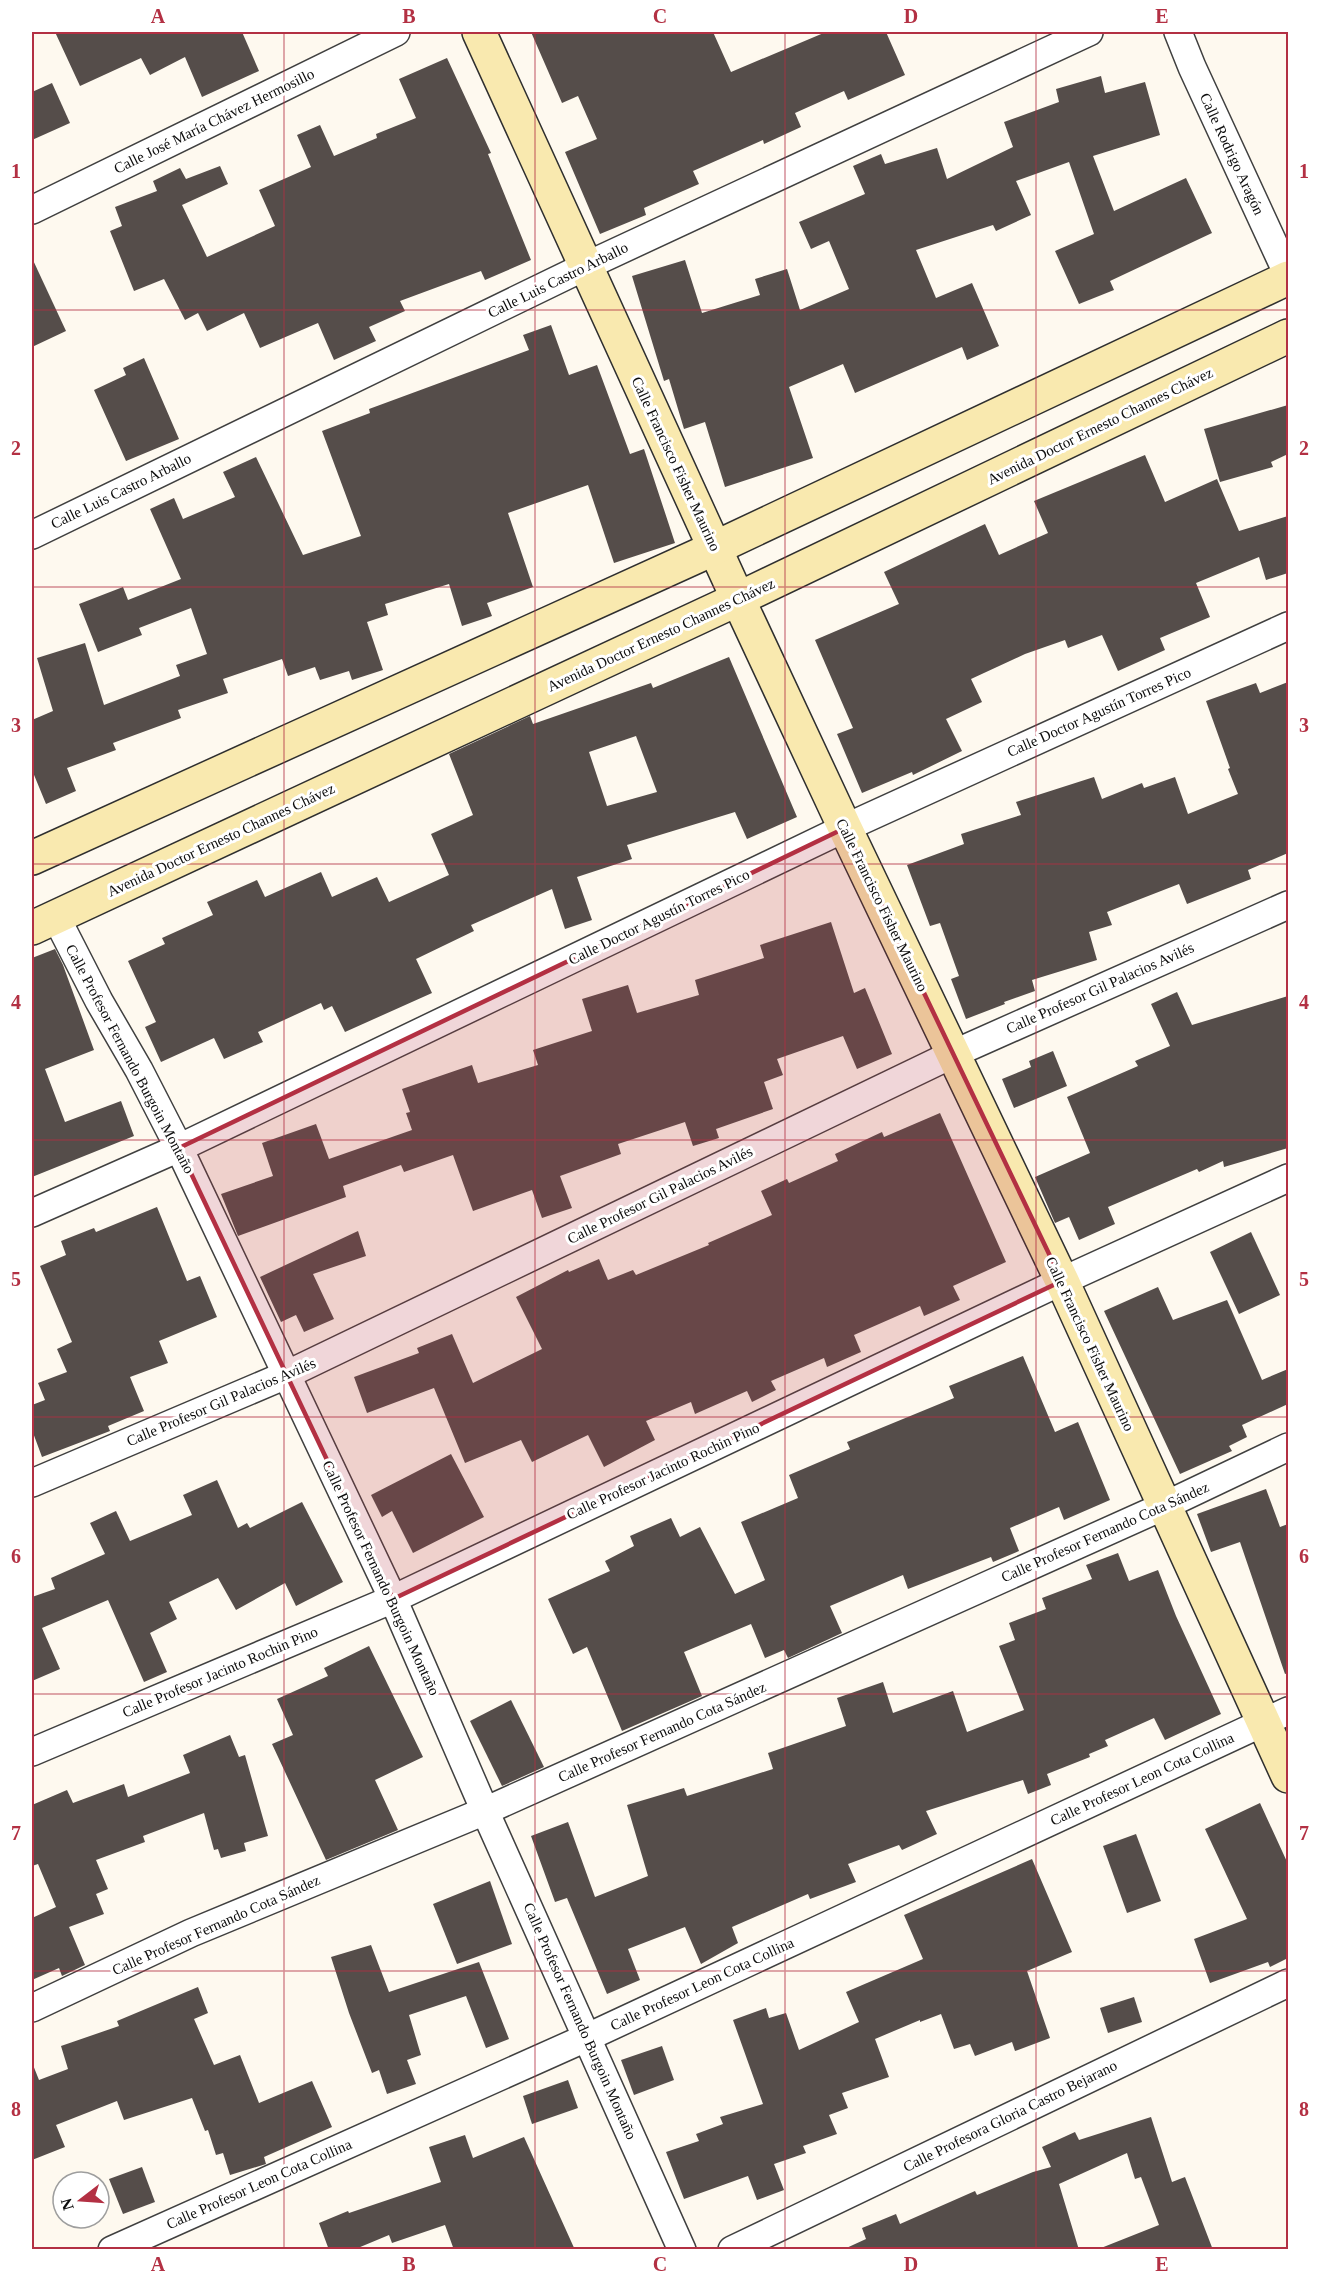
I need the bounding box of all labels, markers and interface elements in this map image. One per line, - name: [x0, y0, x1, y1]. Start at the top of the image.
- text: A: [151, 5, 166, 27]
- text: B: [402, 5, 416, 27]
- text: C: [653, 5, 667, 27]
- text: D: [904, 5, 918, 27]
- text: E: [1155, 5, 1169, 27]
- street label: Calle José María Chávez Hermosillo: [111, 65, 317, 177]
- street label: Calle Rodrigo Aragón: [1197, 91, 1267, 218]
- text: 1: [11, 160, 21, 182]
- text: 1: [1299, 160, 1309, 182]
- street label: Calle Luis Castro Arballo: [485, 239, 631, 321]
- street label: Avenida Doctor Ernesto Channes Chávez: [985, 364, 1216, 488]
- street label: Calle Francisco Fisher Maurino: [629, 374, 723, 554]
- text: 2: [11, 437, 21, 459]
- text: 2: [1299, 437, 1309, 459]
- street label: Calle Luis Castro Arballo: [48, 450, 194, 532]
- street label: Avenida Doctor Ernesto Channes Chávez: [545, 575, 777, 695]
- street label: Calle Doctor Agustín Torres Pico: [1005, 664, 1193, 760]
- text: 3: [11, 714, 21, 736]
- text: 3: [1299, 714, 1309, 736]
- street label: Avenida Doctor Ernesto Channes Chávez: [105, 780, 337, 900]
- street label: Calle Francisco Fisher Maurino: [833, 816, 931, 994]
- street label: Calle Doctor Agustín Torres Pico: [566, 866, 752, 968]
- street label: Calle Profesor Gil Palacios Avilés: [1004, 939, 1197, 1037]
- street label: Calle Profesor Fernando Burgoin Montaño: [63, 942, 197, 1176]
- text: 4: [11, 991, 21, 1013]
- text: 4: [1299, 991, 1309, 1013]
- street label: Calle Profesor Gil Palacios Avilés: [565, 1143, 755, 1247]
- street label: Calle Francisco Fisher Maurino: [1043, 1254, 1137, 1434]
- text: 5: [11, 1268, 21, 1290]
- text: 5: [1299, 1268, 1309, 1290]
- street label: Calle Profesor Gil Palacios Avilés: [124, 1355, 318, 1449]
- street label: Calle Profesor Jacinto Rochin Pino: [564, 1419, 762, 1523]
- street label: Calle Profesor Fernando Burgoin Montaño: [319, 1458, 443, 1698]
- street label: Calle Profesor Fernando Cota Sández: [999, 1479, 1212, 1585]
- text: 6: [11, 1545, 21, 1567]
- text: 6: [1299, 1545, 1309, 1567]
- street label: Calle Profesor Jacinto Rochin Pino: [120, 1623, 320, 1721]
- street label: Calle Profesor Fernando Cota Sández: [556, 1679, 769, 1785]
- street label: Calle Profesor Leon Cota Collina: [1048, 1729, 1237, 1829]
- text: 7: [11, 1822, 21, 1844]
- text: 7: [1299, 1822, 1309, 1844]
- street label: Calle Profesor Fernando Cota Sández: [110, 1872, 323, 1978]
- street label: Calle Profesor Fernando Burgoin Montaño: [520, 1900, 640, 2142]
- street label: Calle Profesor Leon Cota Collina: [608, 1934, 797, 2034]
- street label: Calle Profesora Gloria Castro Bejarano: [901, 2057, 1119, 2175]
- text: 8: [11, 2098, 21, 2120]
- text: 8: [1299, 2098, 1309, 2120]
- street label: Calle Profesor Leon Cota Collina: [164, 2136, 354, 2232]
- north arrow: [51, 2170, 111, 2230]
- text: N: [57, 2196, 77, 2212]
- text: A: [151, 2253, 166, 2275]
- text: B: [402, 2253, 416, 2275]
- text: C: [653, 2253, 667, 2275]
- text: D: [904, 2253, 918, 2275]
- text: E: [1155, 2253, 1169, 2275]

